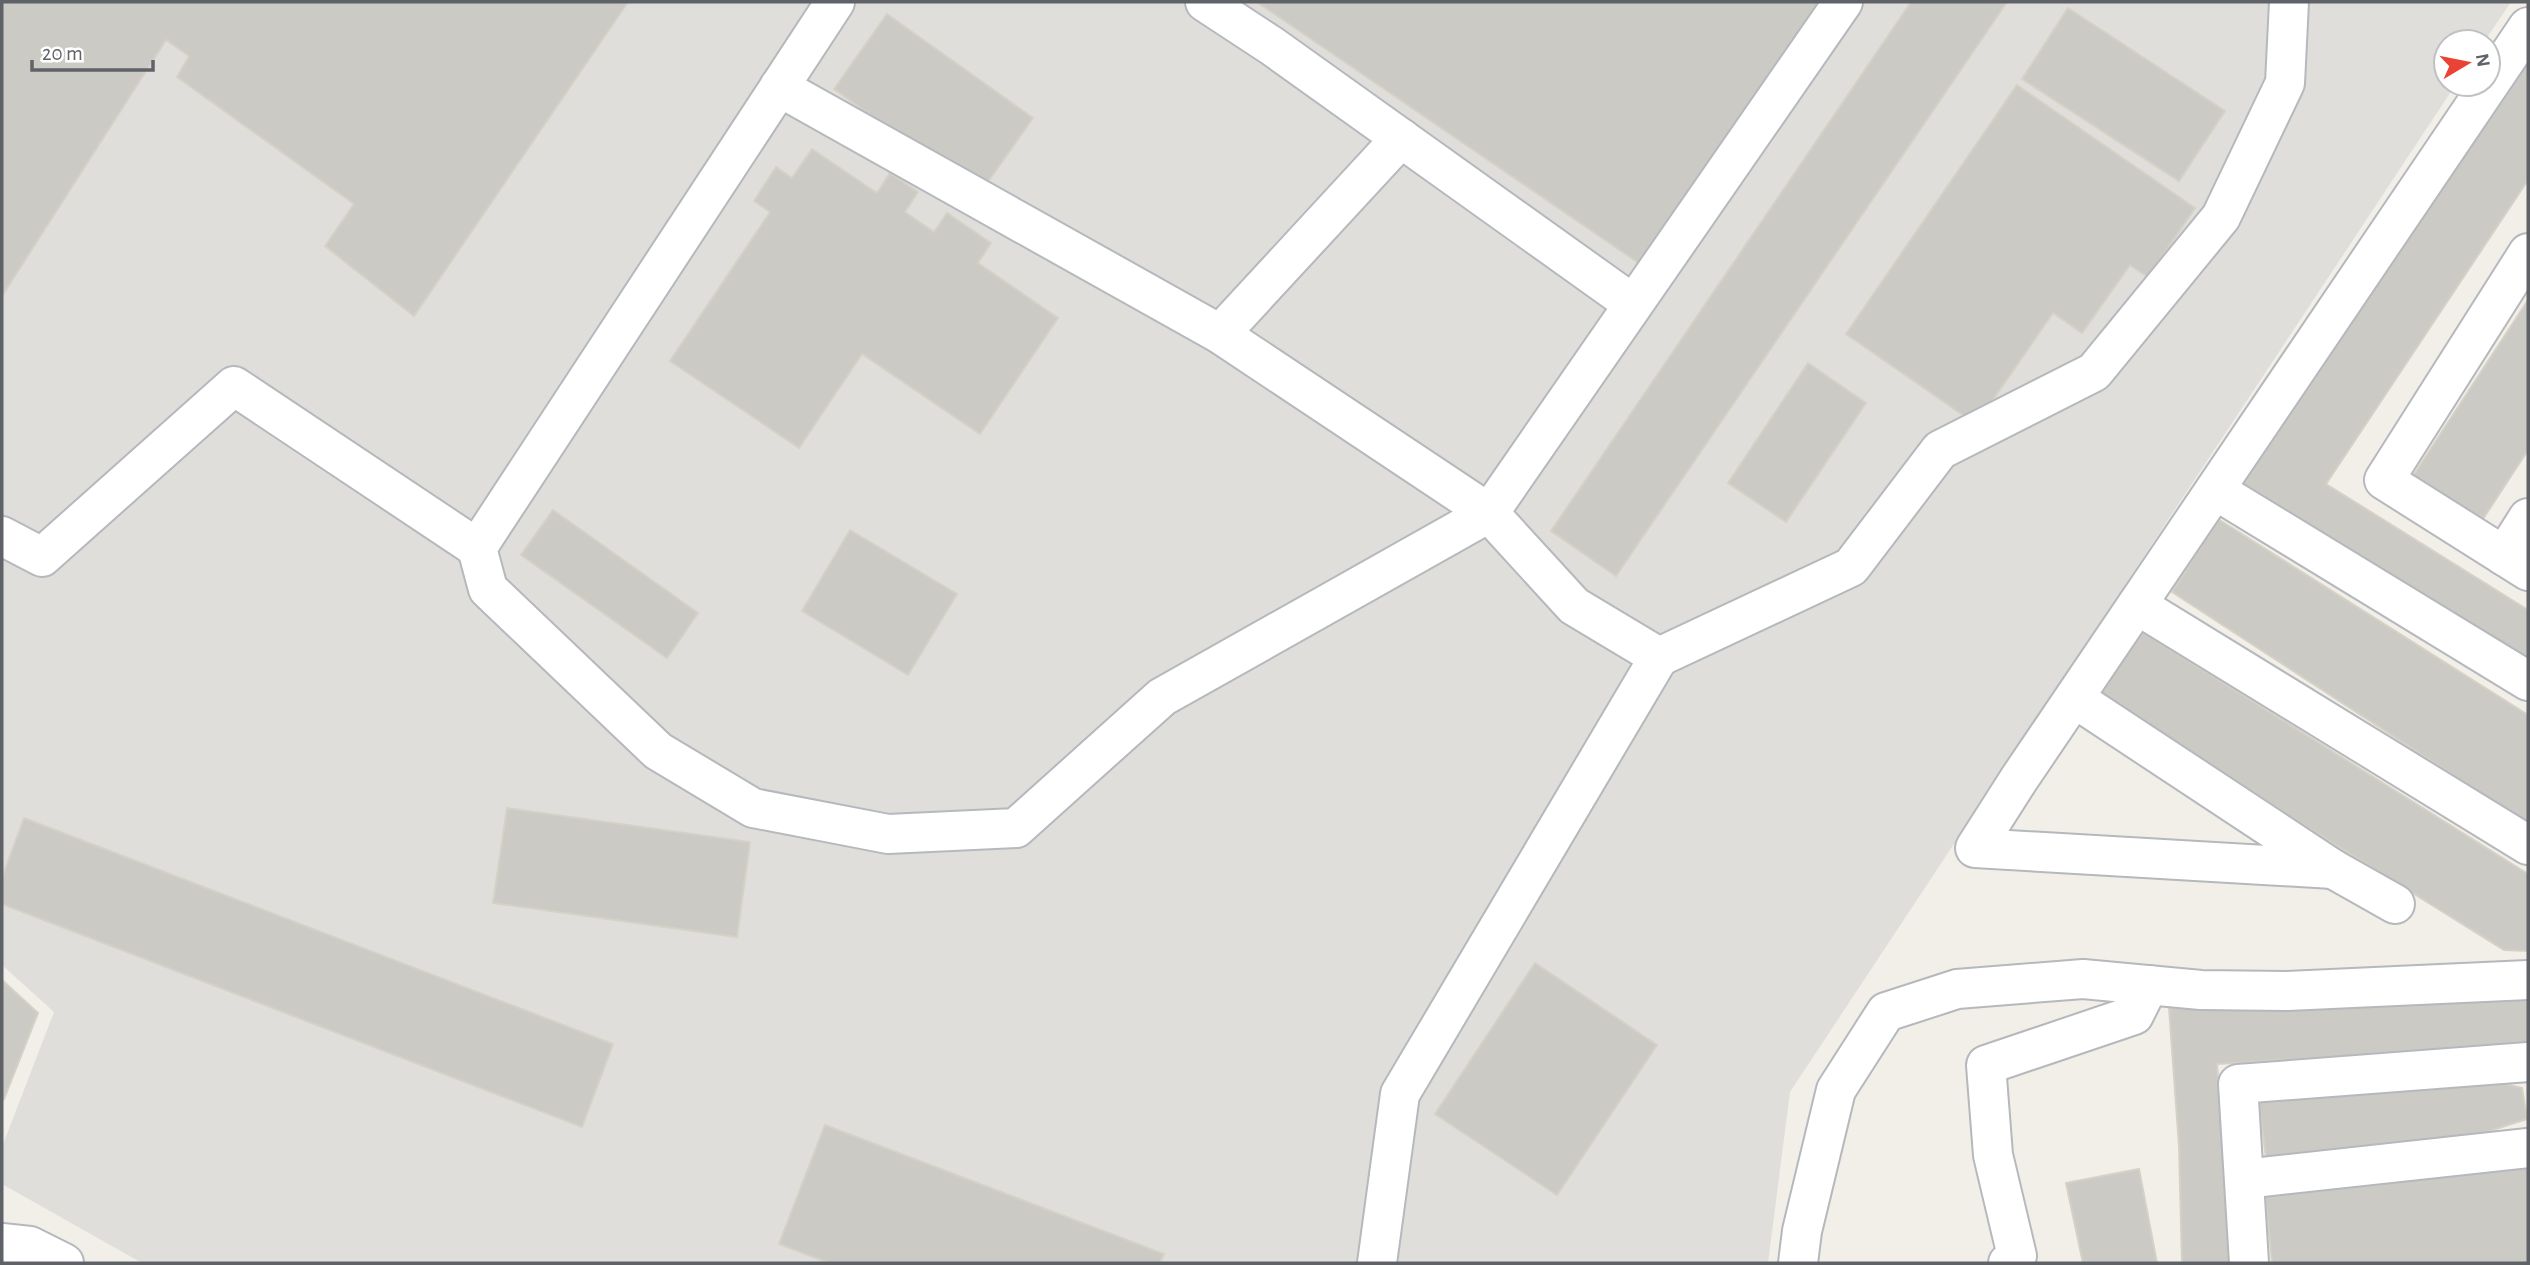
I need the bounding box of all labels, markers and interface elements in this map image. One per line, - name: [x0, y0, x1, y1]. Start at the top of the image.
- scale bar: [32, 28, 152, 72]
- north arrow: [2432, 28, 2502, 98]
- text: 20 m: [42, 43, 83, 64]
- text: N: [2472, 52, 2493, 68]

